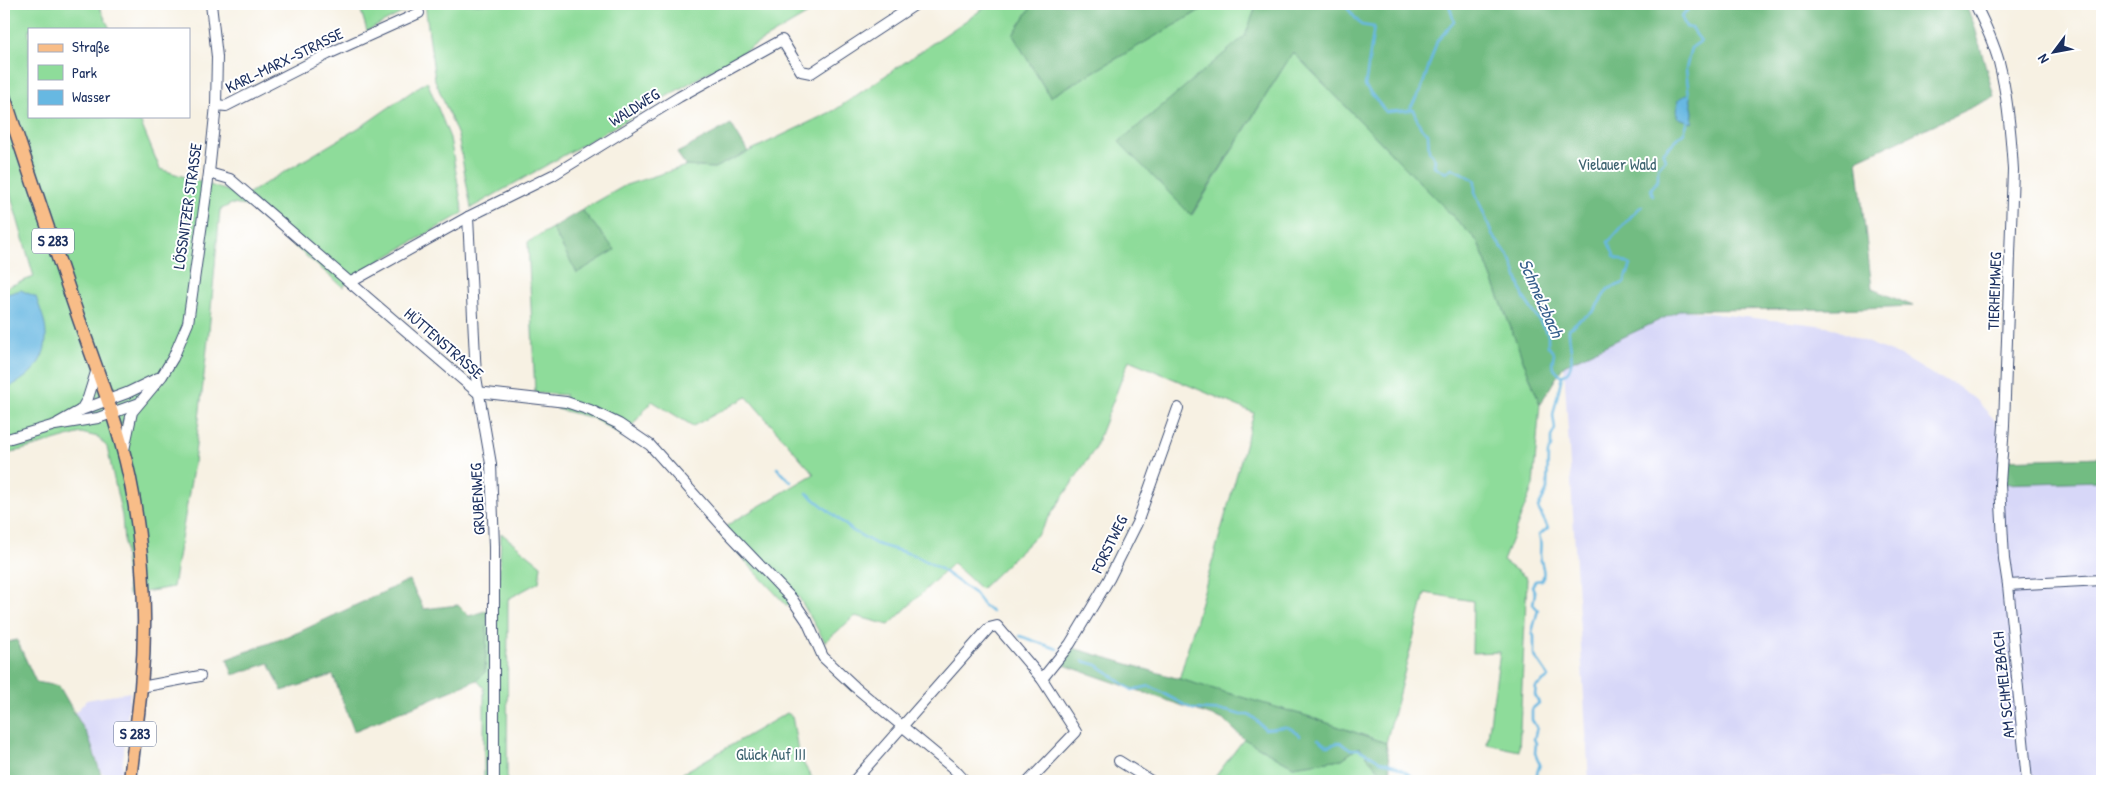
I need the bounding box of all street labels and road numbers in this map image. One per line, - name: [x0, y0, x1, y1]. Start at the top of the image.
- street label: KARL-MARX-STRASSE: [222, 22, 346, 98]
- street label: WALDWEG: [604, 83, 664, 131]
- street label: LÖSSNITZER STRASSE: [167, 142, 207, 270]
- road number: S 283: [32, 228, 74, 254]
- street label: TIERHEIMWEG: [1982, 251, 2006, 330]
- street label: HÜTTENSTRASSE: [400, 302, 488, 384]
- street label: GRUBENWEG: [464, 462, 490, 536]
- street label: FORSTWEG: [1085, 511, 1133, 577]
- street label: AM SCHMELZBACH: [1986, 630, 2020, 740]
- road number: S 283: [114, 722, 156, 746]

